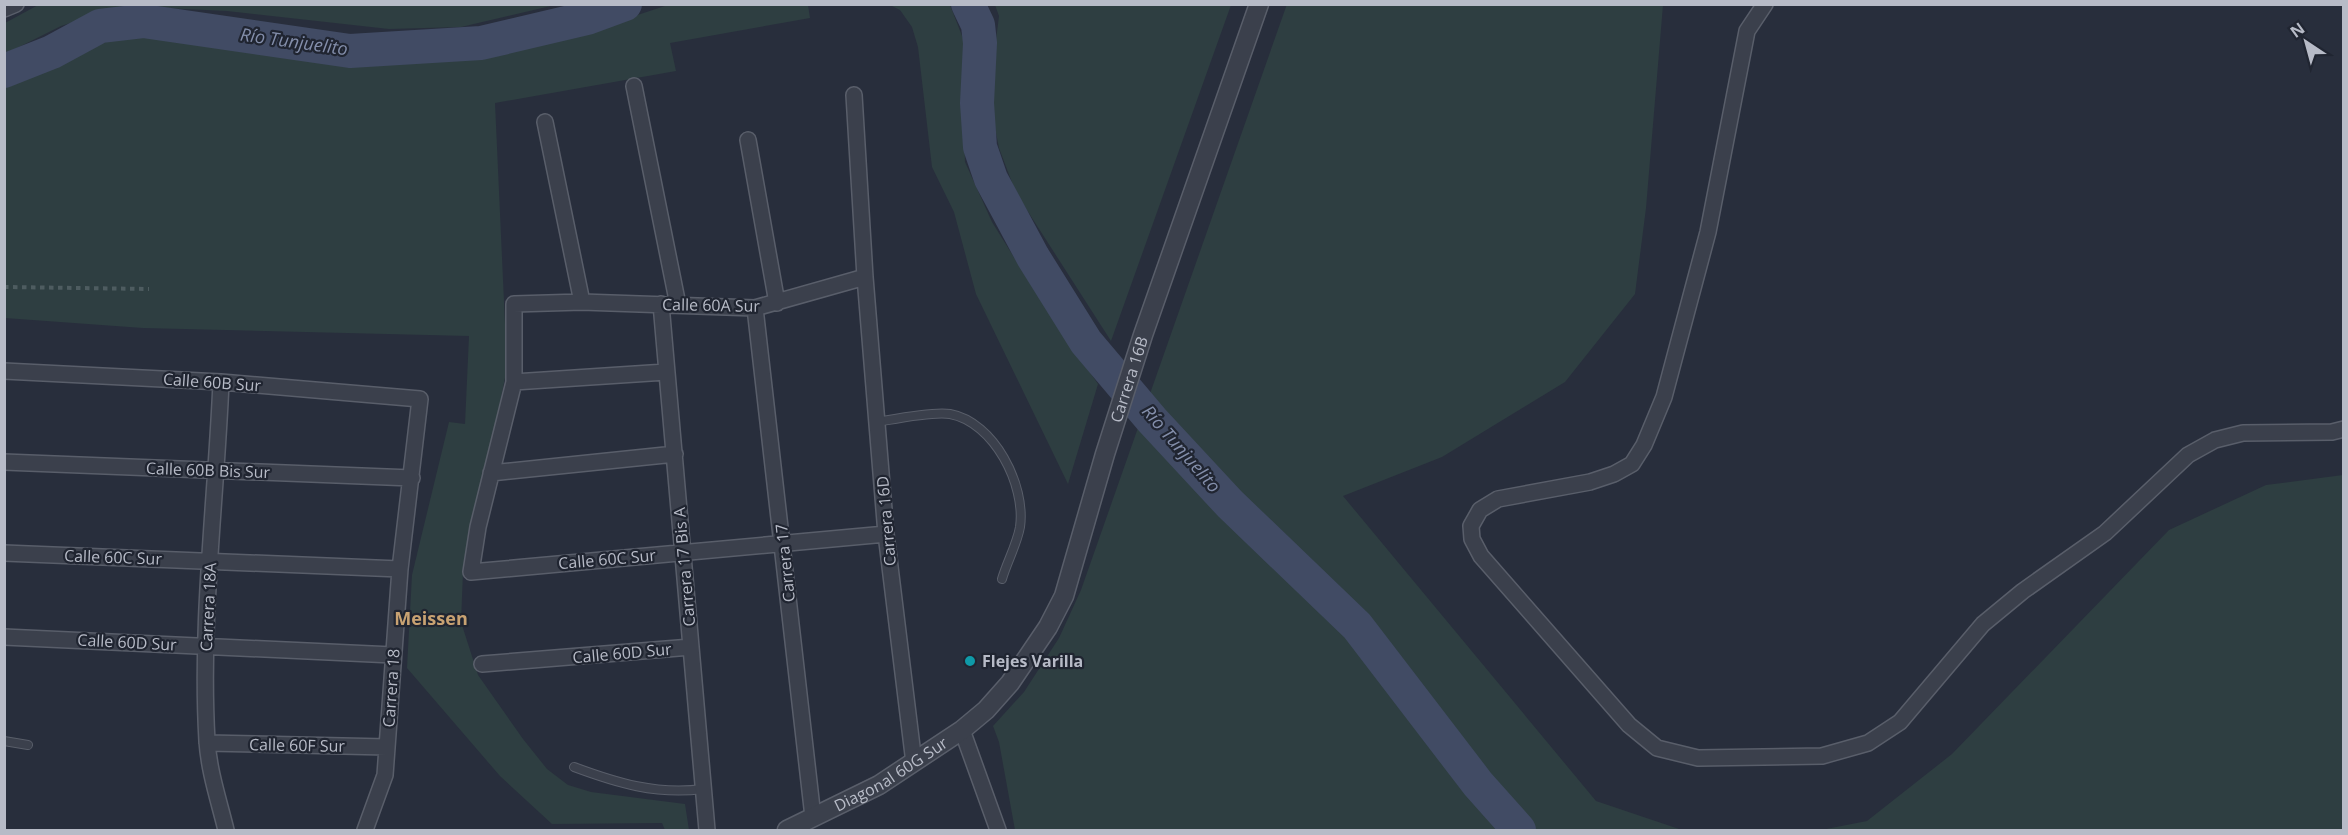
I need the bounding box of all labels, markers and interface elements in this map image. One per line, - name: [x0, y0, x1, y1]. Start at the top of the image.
- north arrow: [2276, 12, 2336, 72]
- text: N: [2285, 17, 2309, 43]
- water label: Río Tunjuelito: [239, 22, 349, 60]
- street label: Calle 60A Sur: [662, 293, 761, 317]
- street label: Carrera 16B: [1105, 334, 1153, 425]
- street label: Calle 60B Sur: [162, 368, 262, 396]
- water label: Río Tunjuelito: [1137, 400, 1226, 497]
- street label: Calle 60B Bis Sur: [146, 457, 271, 483]
- street label: Carrera 16D: [871, 475, 901, 567]
- street label: Carrera 17 Bis A: [668, 506, 700, 627]
- street label: Carrera 17: [770, 523, 800, 603]
- street label: Calle 60C Sur: [64, 544, 163, 570]
- street label: Calle 60C Sur: [557, 544, 657, 574]
- street label: Carrera 18A: [195, 561, 221, 652]
- district label: Meissen: [394, 606, 468, 630]
- street label: Calle 60D Sur: [77, 628, 178, 656]
- street label: Calle 60D Sur: [572, 638, 673, 668]
- street label: Carrera 18: [377, 648, 405, 728]
- place label: Flejes Varilla: [982, 650, 1083, 672]
- marker: Flejes Varilla: [963, 654, 977, 668]
- street label: Diagonal 60G Sur: [830, 731, 952, 816]
- street label: Calle 60F Sur: [249, 733, 346, 757]

